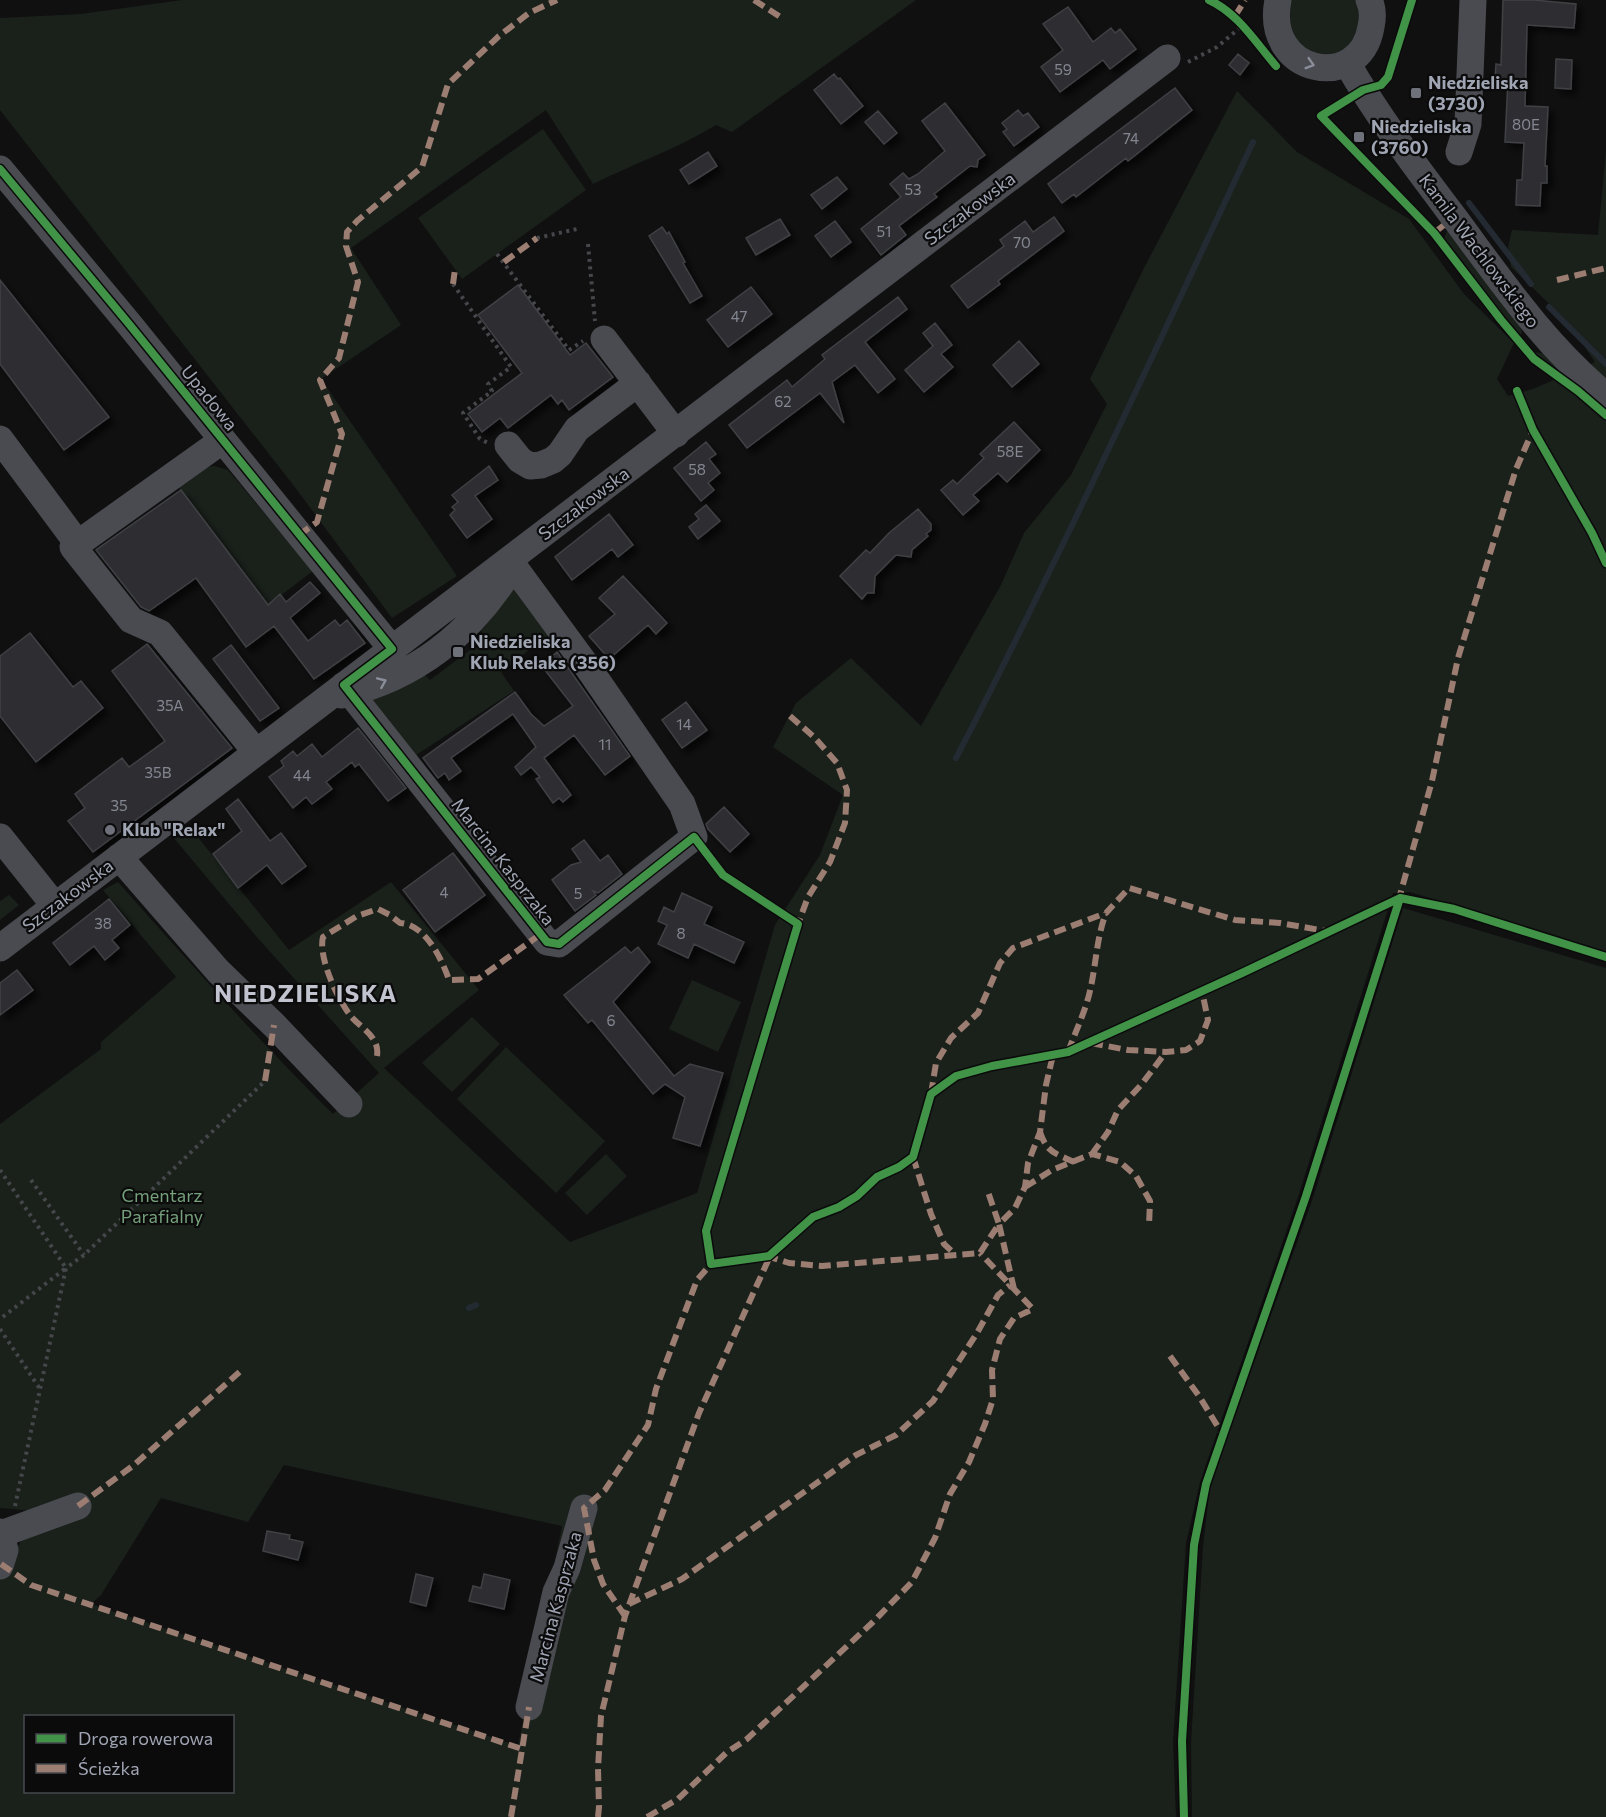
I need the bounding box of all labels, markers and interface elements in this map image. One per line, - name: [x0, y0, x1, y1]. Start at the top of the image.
- one-way arrow: [1304, 57, 1315, 69]
- house number: 59: [1054, 60, 1072, 78]
- place label: Niedzieliska (3730): [1428, 71, 1528, 114]
- marker: Niedzieliska (3730): [1409, 86, 1423, 100]
- place label: Niedzieliska (3760): [1371, 115, 1471, 158]
- house number: 80E: [1512, 115, 1540, 133]
- house number: 74: [1123, 129, 1139, 147]
- marker: Niedzieliska (3760): [1352, 130, 1366, 144]
- street label: Szczakowska: [920, 167, 1019, 250]
- street label: Kamila Wachlowskiego: [1415, 169, 1545, 332]
- house number: 53: [904, 180, 922, 198]
- house number: 51: [876, 222, 892, 240]
- house number: 70: [1013, 233, 1031, 251]
- house number: 47: [731, 307, 747, 325]
- street label: Upadowa: [177, 360, 243, 434]
- house number: 62: [774, 392, 792, 410]
- house number: 58E: [997, 442, 1023, 460]
- house number: 58: [688, 460, 706, 478]
- street label: Szczakowska: [534, 462, 633, 545]
- place label: Niedzieliska Klub Relaks (356): [470, 630, 616, 673]
- marker: Niedzieliska Klub Relaks (356): [451, 645, 465, 659]
- one-way arrow: [376, 677, 387, 689]
- house number: 35A: [156, 696, 184, 714]
- house number: 14: [676, 715, 692, 733]
- house number: 11: [599, 735, 611, 753]
- house number: 35B: [145, 763, 172, 781]
- house number: 44: [293, 766, 311, 784]
- street label: Marcina Kasprzaka: [447, 793, 560, 929]
- house number: 35: [110, 796, 128, 814]
- place label: Klub "Relax": [122, 818, 226, 840]
- marker: Klub "Relax": [103, 823, 117, 837]
- street label: Szczakowska: [18, 854, 117, 937]
- house number: 4: [440, 883, 449, 901]
- house number: 5: [574, 884, 582, 902]
- house number: 38: [94, 914, 112, 932]
- house number: 8: [676, 924, 686, 942]
- district label: NIEDZIELISKA: [214, 978, 398, 1007]
- house number: 6: [606, 1011, 616, 1029]
- park label: Cmentarz Parafialny: [121, 1184, 203, 1227]
- street label: Marcina Kasprzaka: [524, 1529, 586, 1685]
- legend: [24, 1715, 234, 1793]
- text: Droga rowerowa: [78, 1727, 213, 1749]
- text: Ścieżka: [78, 1757, 140, 1779]

